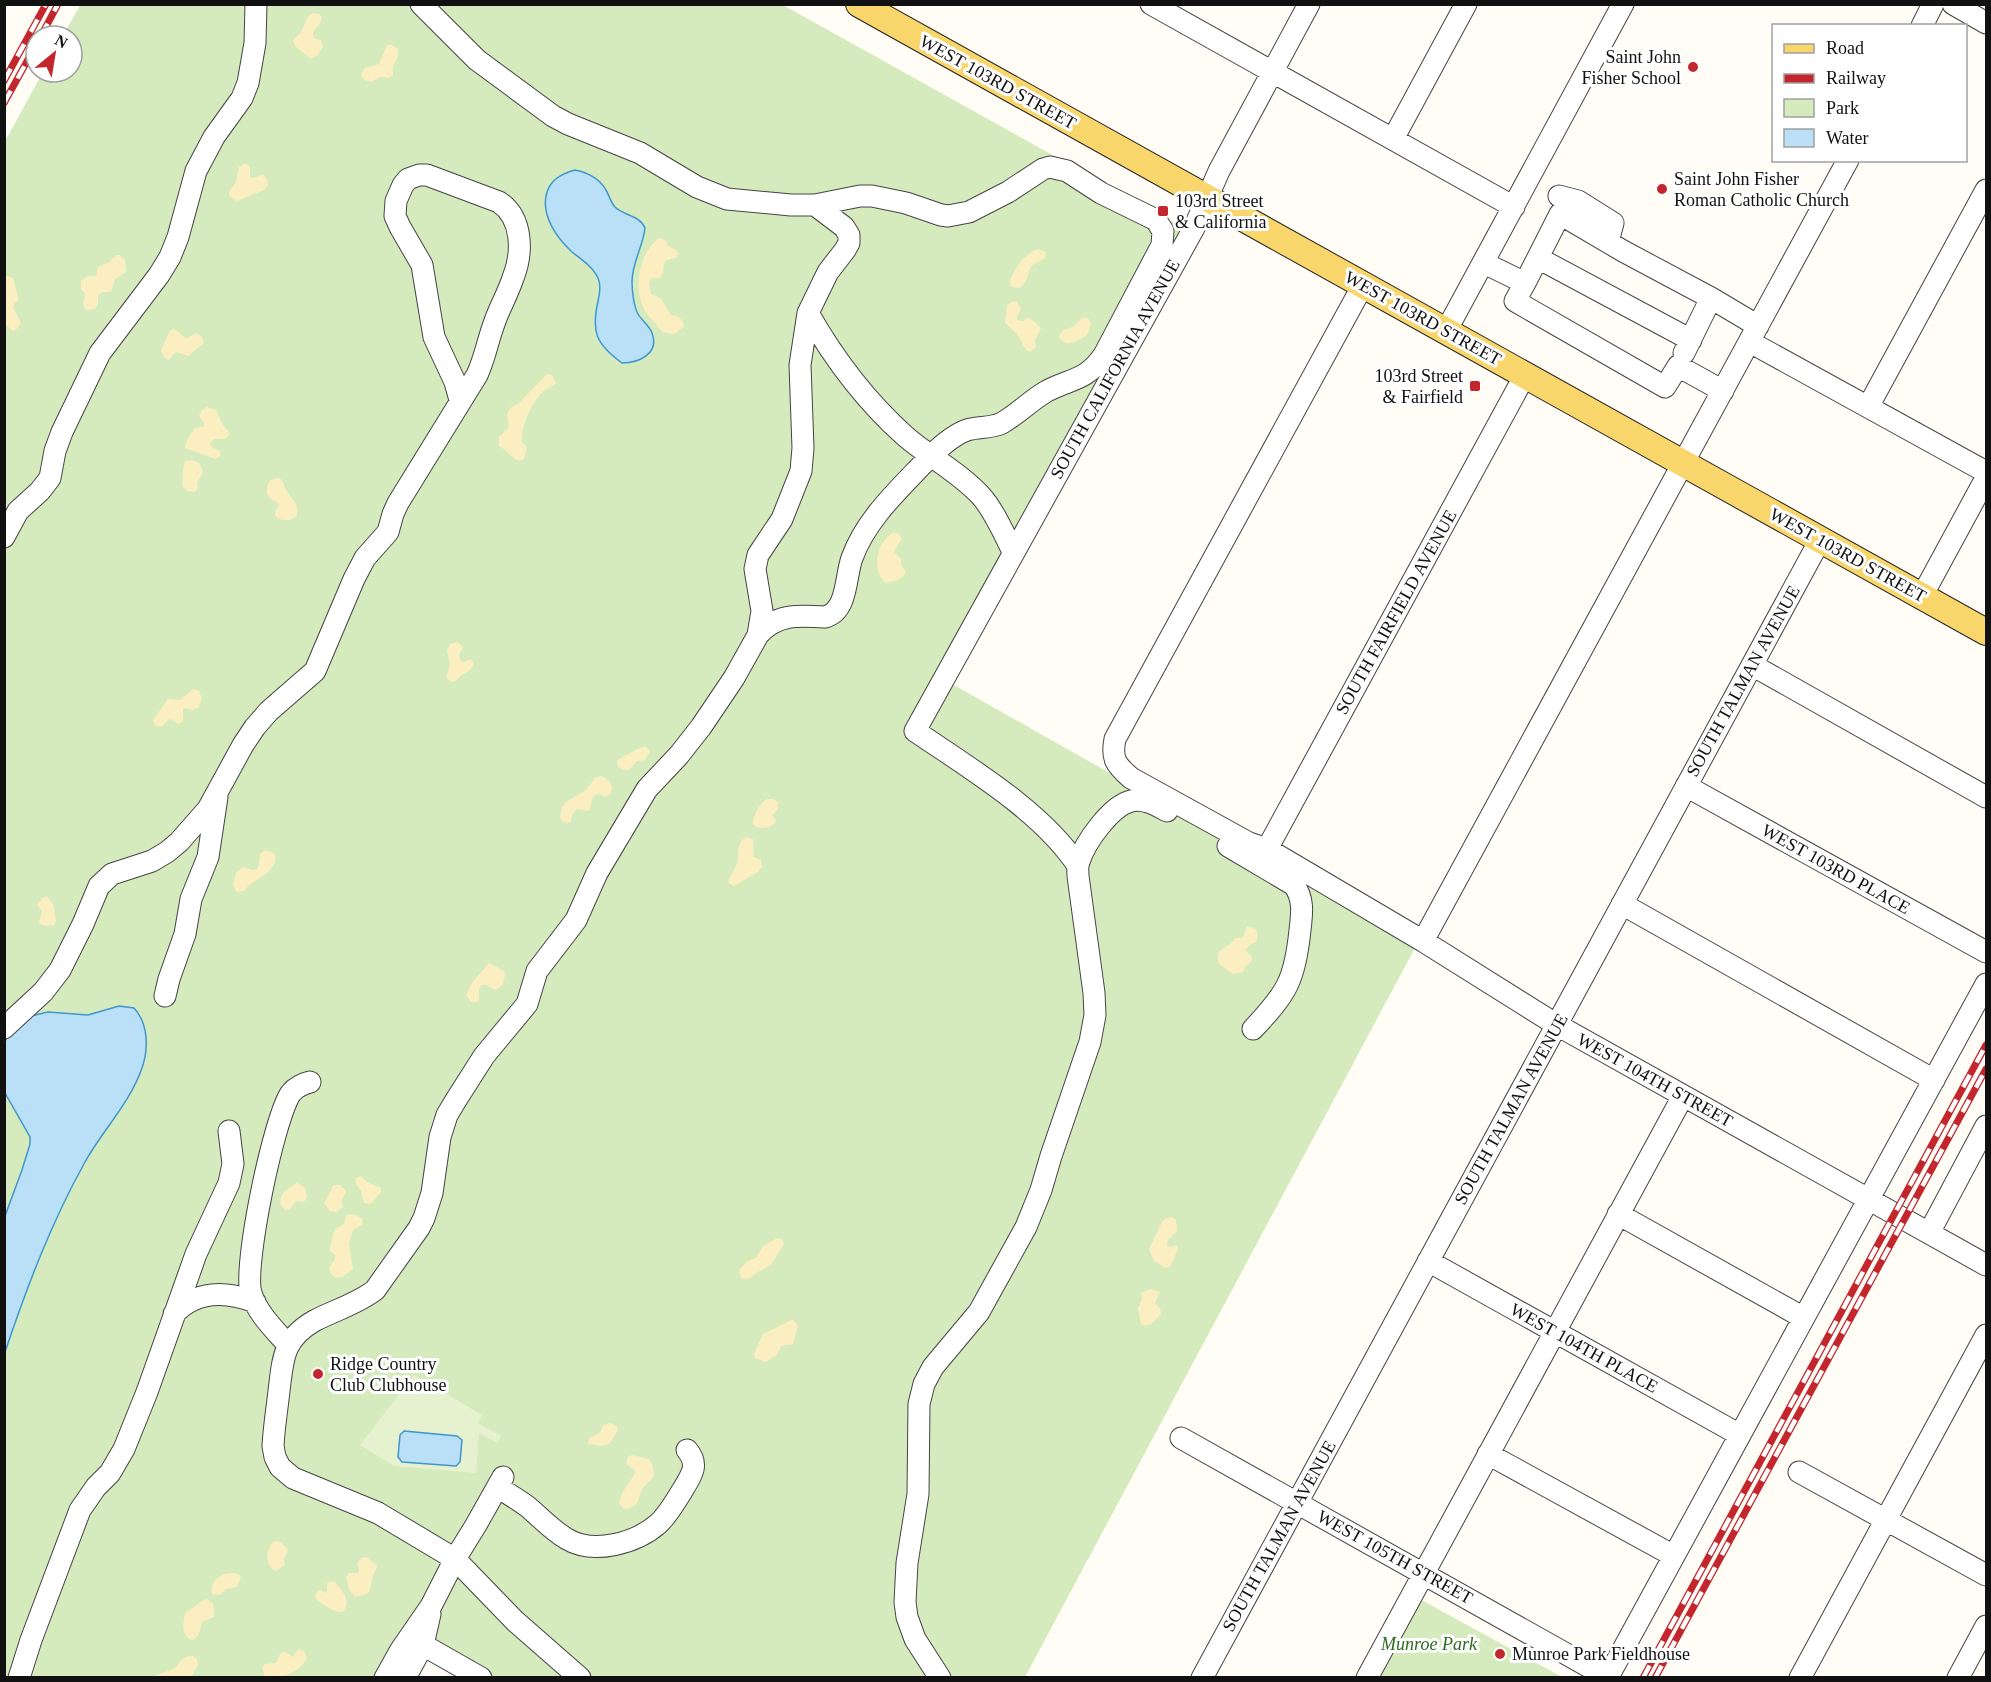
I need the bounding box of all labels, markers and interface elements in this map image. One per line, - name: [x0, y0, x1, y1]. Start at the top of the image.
- north arrow: [24, 24, 84, 84]
- legend: [1772, 24, 1967, 162]
- text: N: [52, 31, 71, 52]
- street label: WEST 103RD STREET: [916, 31, 1080, 133]
- text: Road: [1826, 38, 1864, 58]
- place label: Saint John Fisher School: [1581, 47, 1681, 88]
- marker: Saint John Fisher School: [1686, 60, 1700, 74]
- text: Railway: [1826, 68, 1886, 88]
- text: Park: [1826, 98, 1859, 118]
- text: Water: [1826, 128, 1869, 148]
- place label: Saint John Fisher Roman Catholic Church: [1674, 169, 1849, 210]
- marker: Saint John Fisher Roman Catholic Church: [1655, 182, 1669, 196]
- place label: 103rd Street & California: [1175, 191, 1266, 232]
- marker: 103rd Street & California: [1156, 204, 1170, 218]
- street label: SOUTH CALIFORNIA AVENUE: [1046, 256, 1184, 482]
- street label: WEST 103RD STREET: [1341, 267, 1505, 369]
- place label: 103rd Street & Fairfield: [1375, 366, 1463, 407]
- marker: 103rd Street & Fairfield: [1468, 379, 1482, 393]
- street label: WEST 103RD STREET: [1766, 504, 1930, 606]
- street label: SOUTH FAIRFIELD AVENUE: [1331, 506, 1461, 718]
- street label: SOUTH TALMAN AVENUE: [1682, 582, 1804, 780]
- street label: WEST 103RD PLACE: [1758, 820, 1914, 918]
- street label: SOUTH TALMAN AVENUE: [1450, 1010, 1572, 1208]
- street label: WEST 104TH STREET: [1574, 1029, 1736, 1131]
- street label: WEST 104TH PLACE: [1507, 1299, 1661, 1397]
- place label: Ridge Country Club Clubhouse: [330, 1354, 447, 1395]
- marker: Ridge Country Club Clubhouse: [311, 1367, 325, 1381]
- street label: SOUTH TALMAN AVENUE: [1218, 1437, 1340, 1635]
- street label: WEST 105TH STREET: [1314, 1506, 1476, 1608]
- park label: Munroe Park: [1380, 1634, 1478, 1654]
- place label: Munroe Park Fieldhouse: [1512, 1644, 1690, 1664]
- marker: Munroe Park Fieldhouse: [1493, 1647, 1507, 1661]

